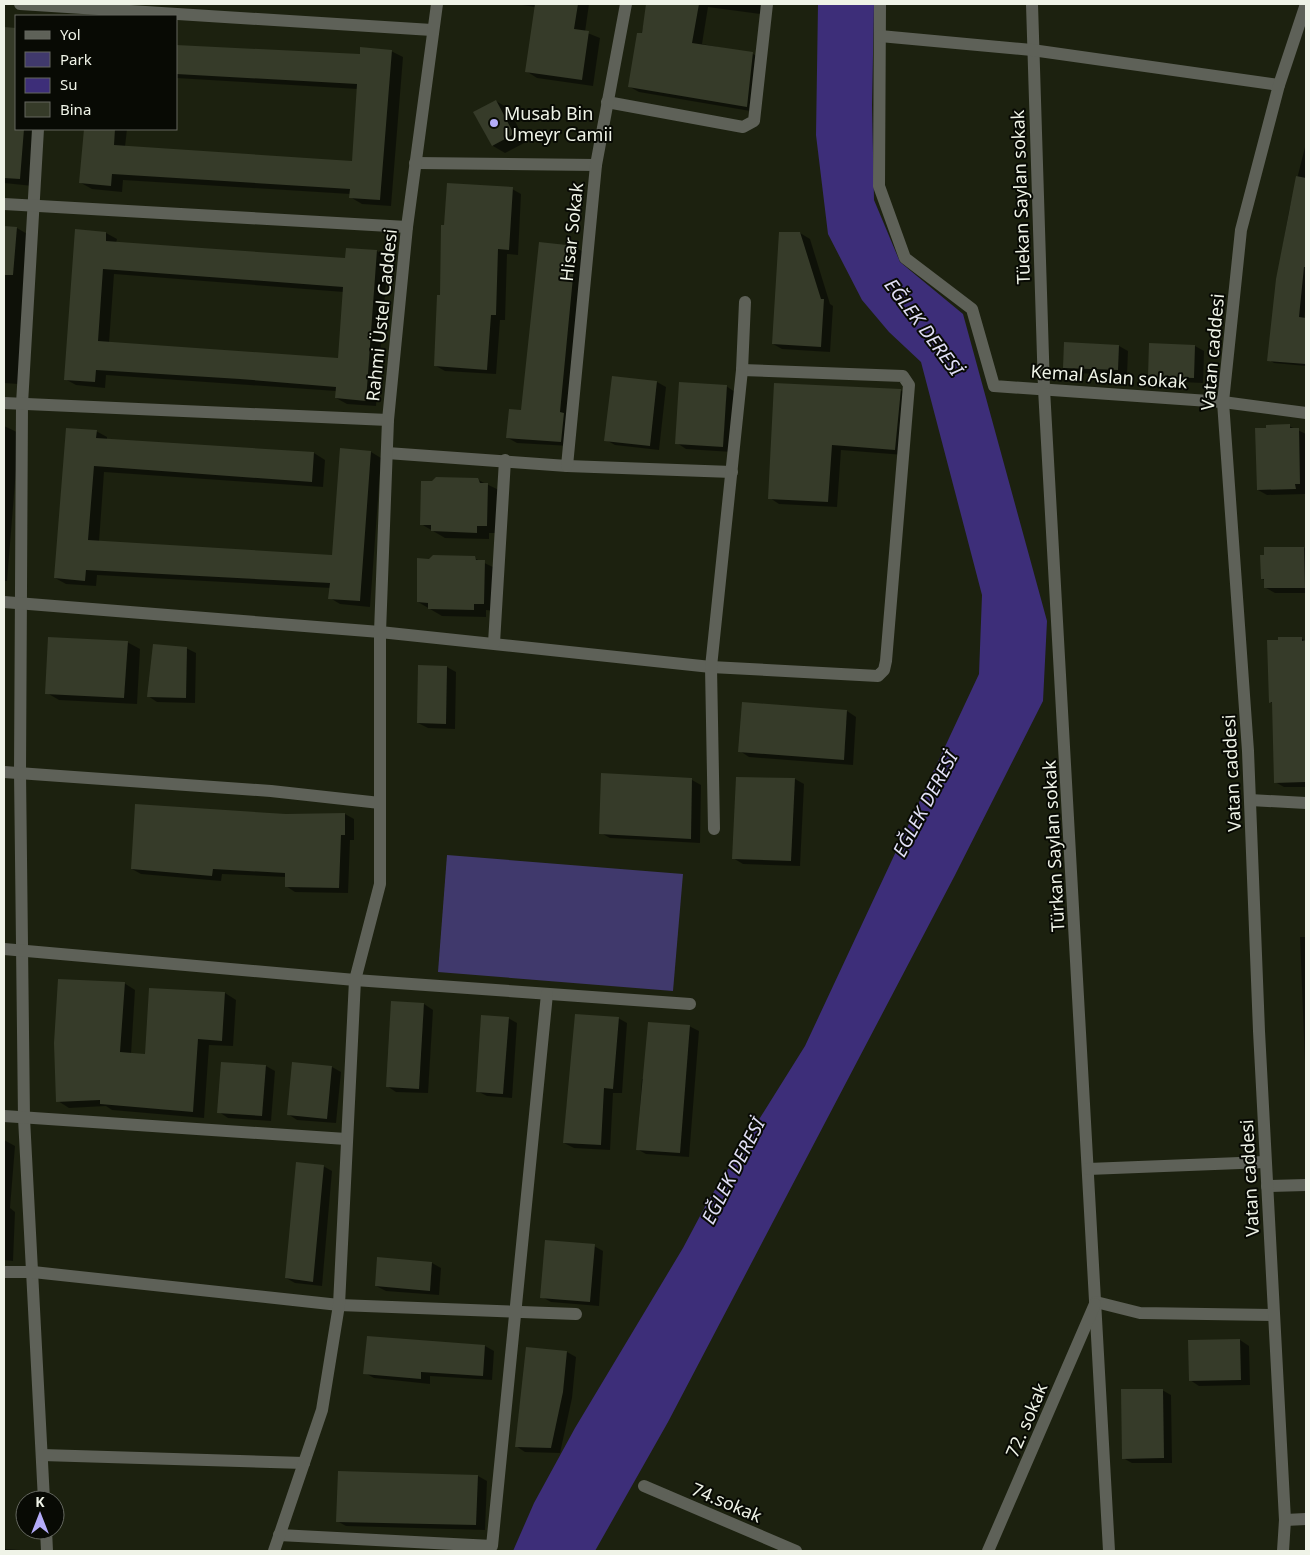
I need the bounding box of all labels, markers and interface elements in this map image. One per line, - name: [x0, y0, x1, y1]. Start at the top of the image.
- legend: [15, 15, 178, 130]
- text: Yol: [60, 24, 81, 44]
- text: Park: [60, 49, 92, 69]
- text: Su: [60, 74, 78, 94]
- text: Bina: [60, 99, 91, 119]
- place label: Musab Bin Umeyr Camii: [504, 101, 613, 146]
- street label: Tüekan Saylan sokak: [1005, 109, 1035, 285]
- marker: Musab Bin Umeyr Camii: [488, 117, 500, 129]
- street label: Hisar Sokak: [554, 181, 588, 282]
- street label: Rahmi Üstel Caddesi: [360, 228, 402, 402]
- water label: EĞLEK DERESİ: [879, 273, 970, 383]
- street label: Vatan caddesi: [1195, 293, 1229, 411]
- street label: Kemal Aslan sokak: [1030, 359, 1189, 393]
- street label: Vatan caddesi: [1216, 714, 1246, 832]
- water label: EĞLEK DERESİ: [886, 745, 965, 861]
- street label: Türkan Saylan sokak: [1037, 759, 1069, 932]
- water label: EĞLEK DERESİ: [695, 1112, 772, 1229]
- street label: Vatan caddesi: [1234, 1119, 1264, 1237]
- street label: 72. sokak: [1000, 1379, 1053, 1461]
- street label: 74.sokak: [688, 1476, 766, 1528]
- north arrow: [15, 1490, 65, 1540]
- text: K: [35, 1492, 45, 1511]

